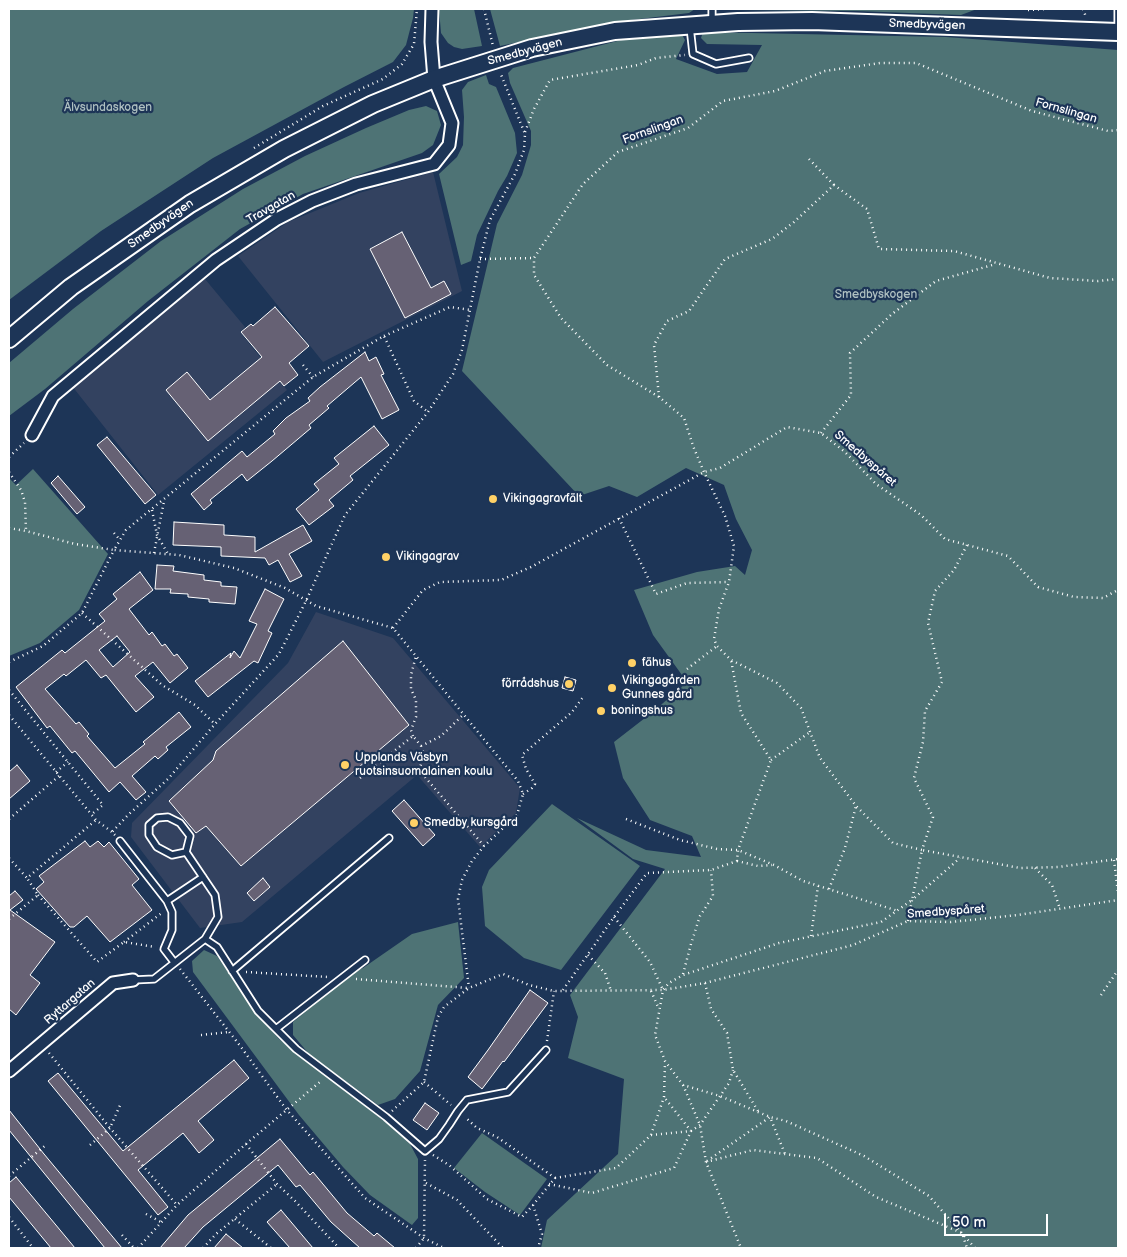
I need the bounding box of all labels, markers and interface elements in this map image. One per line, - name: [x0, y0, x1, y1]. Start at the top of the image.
- street label: Smedbyvägen: [888, 16, 966, 34]
- street label: Smedbyvägen: [486, 35, 564, 69]
- street label: Fornslingan: [1034, 95, 1098, 127]
- park label: Älvsundaskogen: [64, 101, 152, 115]
- street label: Fornslingan: [621, 112, 685, 148]
- street label: Travgatan: [244, 188, 298, 228]
- street label: Smedbyvägen: [126, 196, 196, 252]
- park label: Smedbyskogen: [835, 288, 917, 302]
- street label: Smedbyspåret: [831, 428, 899, 490]
- place label: Vikingagravfält: [503, 492, 582, 506]
- marker: Vikingagravfält: [487, 493, 499, 505]
- place label: Vikingagrav: [396, 550, 459, 564]
- marker: Vikingagrav: [380, 551, 392, 563]
- place label: fähus: [642, 656, 671, 670]
- marker: fähus: [626, 657, 638, 669]
- place label: Vikingagården Gunnes gård: [622, 674, 700, 702]
- place label: förrådshus: [502, 677, 559, 691]
- marker: förrådshus: [563, 678, 575, 690]
- marker: Vikingagården Gunnes gård: [606, 682, 618, 694]
- place label: boningshus: [611, 704, 673, 718]
- marker: boningshus: [595, 705, 607, 717]
- place label: Upplands Väsbyn ruotsinsuomalainen koulu: [355, 751, 492, 779]
- marker: Upplands Väsbyn ruotsinsuomalainen koulu: [339, 759, 351, 771]
- place label: Smedby kursgård: [424, 816, 518, 830]
- marker: Smedby kursgård: [408, 817, 420, 829]
- street label: Smedbyspåret: [907, 902, 985, 922]
- street label: Ryttargatan: [42, 976, 98, 1028]
- scale bar: [947, 1204, 1051, 1236]
- text: 50 m: [952, 1213, 986, 1232]

